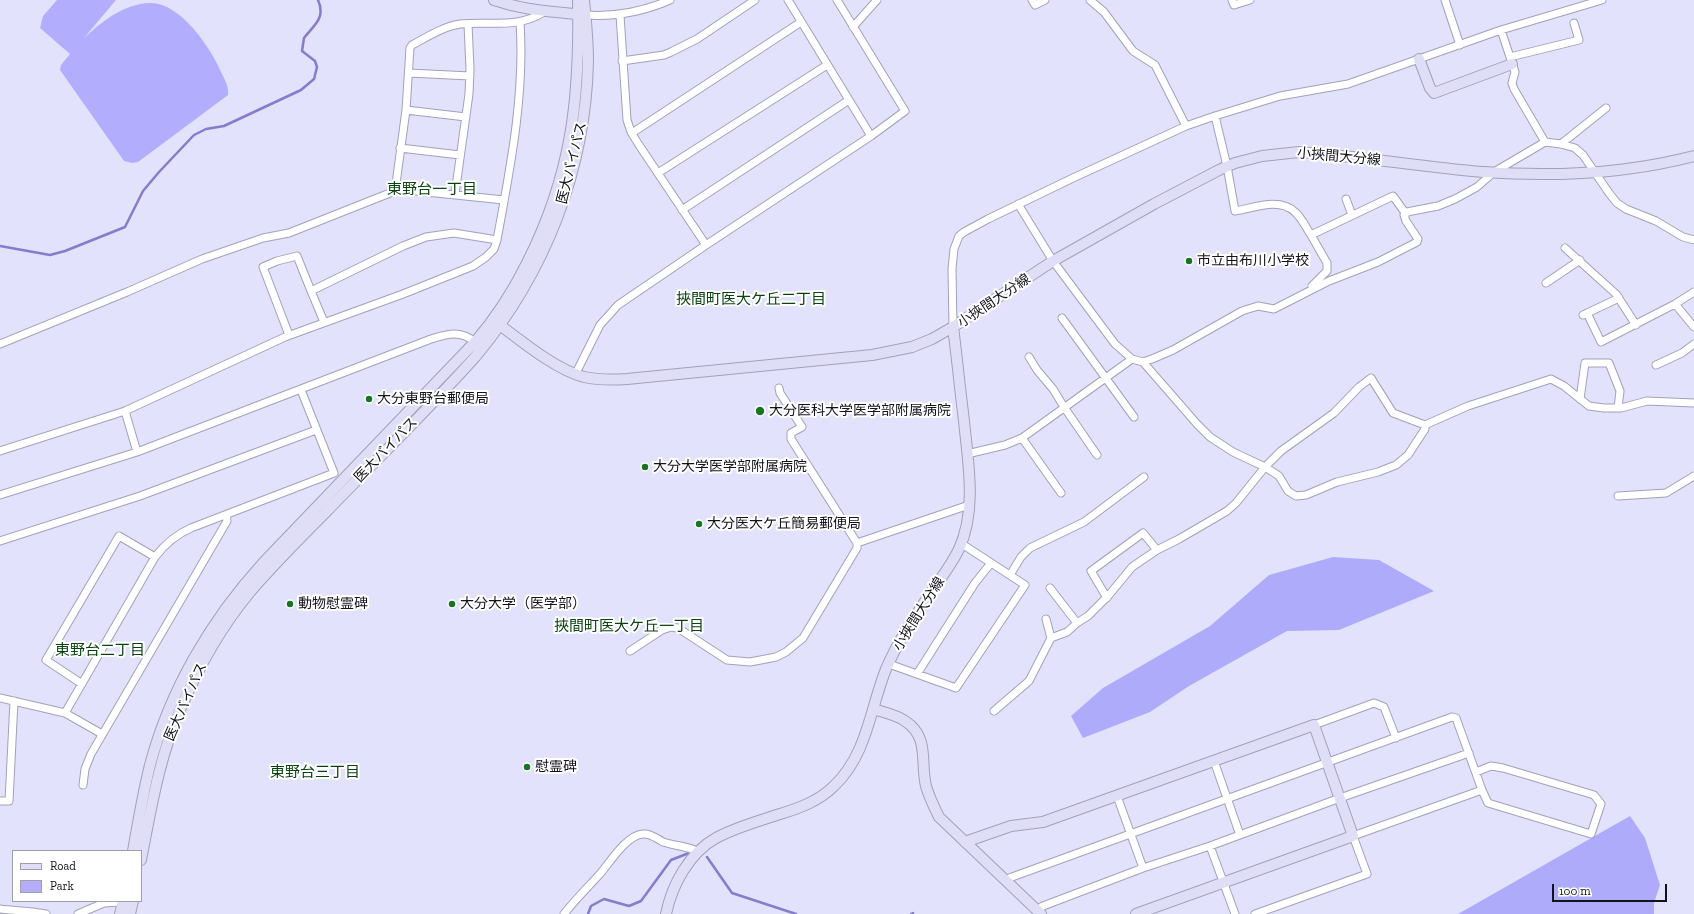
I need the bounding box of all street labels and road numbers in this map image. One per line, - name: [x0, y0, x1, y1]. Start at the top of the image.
- street label: 医大バイパス: [554, 120, 590, 206]
- street label: 小挾間大分線: [1296, 145, 1382, 169]
- street label: 小挾間大分線: [954, 271, 1034, 331]
- street label: 医大バイパス: [351, 414, 421, 486]
- street label: 小挾間大分線: [890, 574, 948, 654]
- street label: 医大バイパス: [161, 660, 211, 744]

